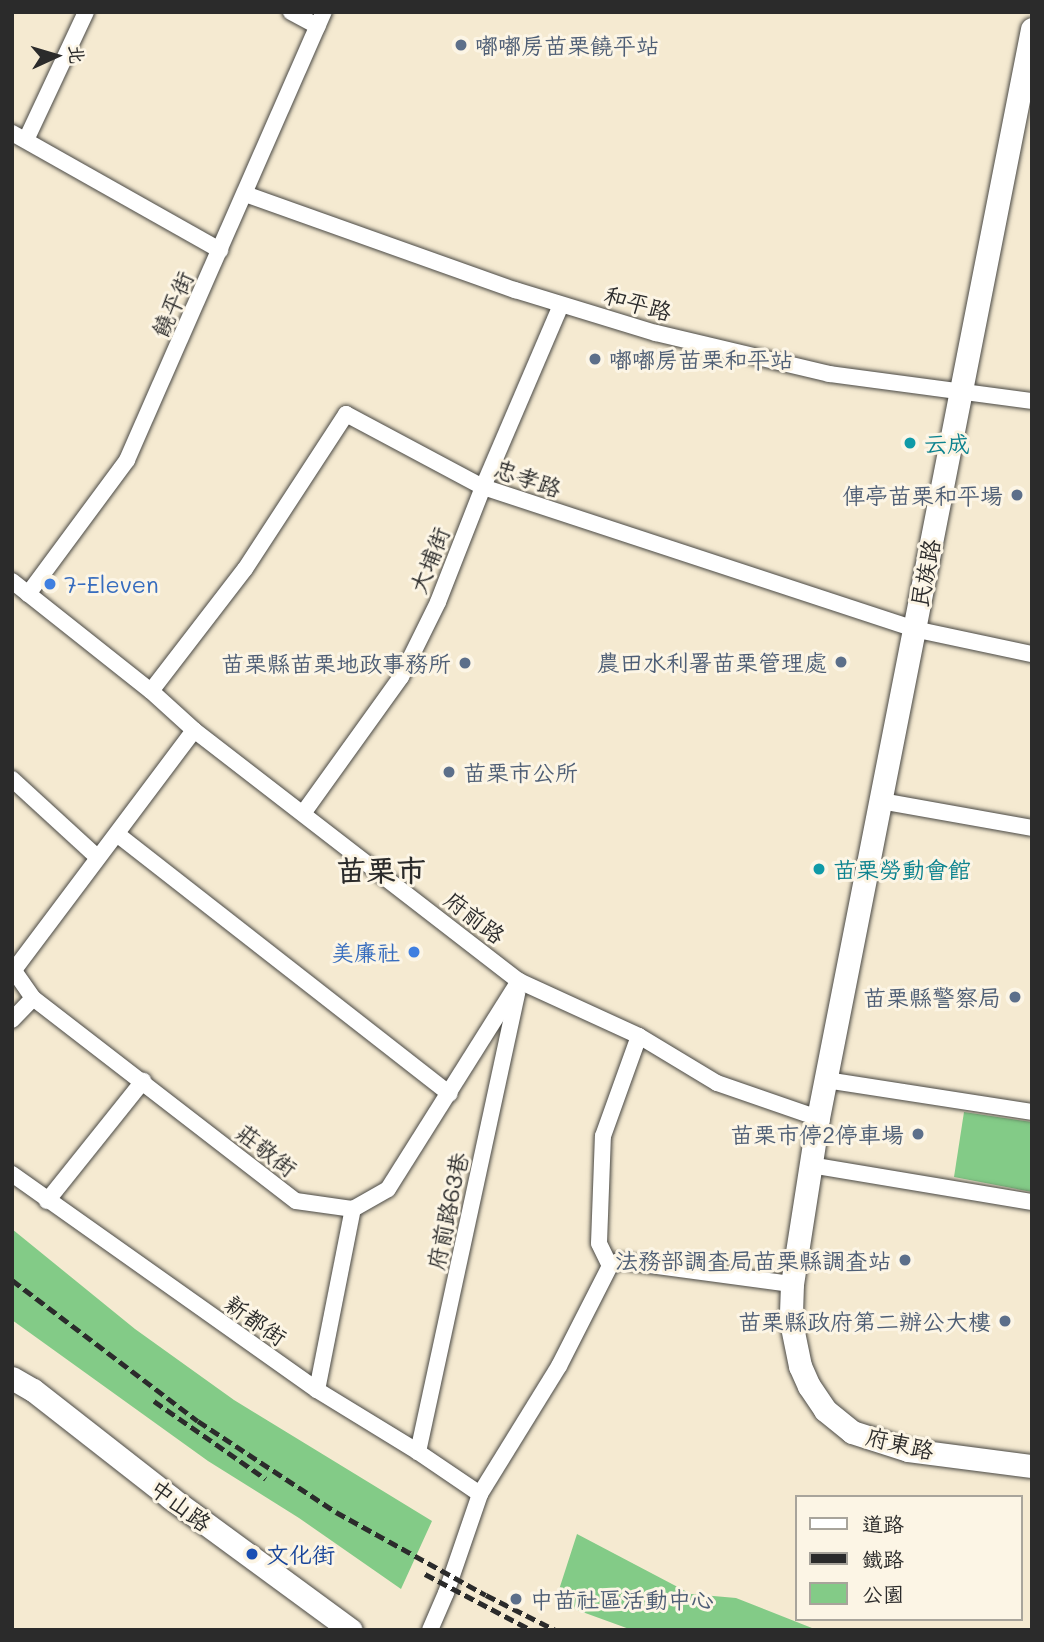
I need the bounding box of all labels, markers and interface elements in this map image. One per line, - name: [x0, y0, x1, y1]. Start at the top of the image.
- north arrow: [21, 21, 91, 91]
- place label: 嘟嘟房苗栗饒平站: [475, 31, 659, 59]
- marker: 嘟嘟房苗栗饒平站: [453, 37, 469, 53]
- text: 北: [64, 44, 91, 65]
- street label: 饒平街: [145, 267, 199, 341]
- street label: 和平路: [601, 280, 675, 326]
- place label: 嘟嘟房苗栗和平站: [609, 345, 793, 373]
- marker: 嘟嘟房苗栗和平站: [587, 351, 603, 367]
- place label: 云成: [924, 429, 970, 457]
- marker: 云成: [902, 435, 918, 451]
- street label: 忠孝路: [491, 454, 565, 502]
- place label: 俥亭苗栗和平場: [842, 481, 1003, 509]
- marker: 俥亭苗栗和平場: [1009, 487, 1025, 503]
- street label: 大埔街: [403, 523, 455, 597]
- street label: 民族路: [905, 537, 945, 609]
- place label: 7-Eleven: [64, 570, 159, 598]
- marker: 7-Eleven: [42, 576, 58, 592]
- place label: 農田水利署苗栗管理處: [597, 648, 827, 676]
- place label: 苗栗縣苗栗地政事務所: [221, 649, 451, 677]
- marker: 農田水利署苗栗管理處: [833, 654, 849, 670]
- marker: 苗栗縣苗栗地政事務所: [457, 655, 473, 671]
- place label: 苗栗市公所: [463, 758, 578, 786]
- marker: 苗栗市公所: [441, 764, 457, 780]
- district label: 苗栗市: [336, 851, 426, 887]
- place label: 苗栗勞動會館: [833, 855, 971, 883]
- marker: 苗栗勞動會館: [811, 861, 827, 877]
- street label: 府前路: [439, 885, 511, 949]
- place label: 美廉社: [331, 938, 400, 966]
- marker: 美廉社: [406, 944, 422, 960]
- place label: 苗栗縣警察局: [863, 983, 1001, 1011]
- marker: 苗栗縣警察局: [1007, 989, 1023, 1005]
- street label: 莊敬街: [231, 1118, 303, 1182]
- place label: 苗栗市停2停車場: [730, 1120, 904, 1148]
- marker: 苗栗市停2停車場: [910, 1126, 926, 1142]
- street label: 府前路63巷: [421, 1150, 473, 1272]
- place label: 法務部調查局苗栗縣調查站: [615, 1246, 891, 1274]
- marker: 法務部調查局苗栗縣調查站: [897, 1252, 913, 1268]
- street label: 新都街: [220, 1289, 292, 1351]
- place label: 苗栗縣政府第二辦公大樓: [738, 1307, 991, 1335]
- marker: 苗栗縣政府第二辦公大樓: [997, 1313, 1013, 1329]
- street label: 府東路: [863, 1422, 937, 1464]
- street label: 中山路: [145, 1473, 217, 1537]
- legend: [796, 1495, 1023, 1621]
- text: 道路: [862, 1510, 904, 1537]
- place label: 文化街: [266, 1540, 335, 1568]
- text: 鐵路: [862, 1545, 904, 1572]
- marker: 文化街: [244, 1546, 260, 1562]
- text: 公園: [862, 1580, 904, 1607]
- place label: 中苗社區活動中心: [530, 1585, 714, 1613]
- marker: 中苗社區活動中心: [508, 1591, 524, 1607]

